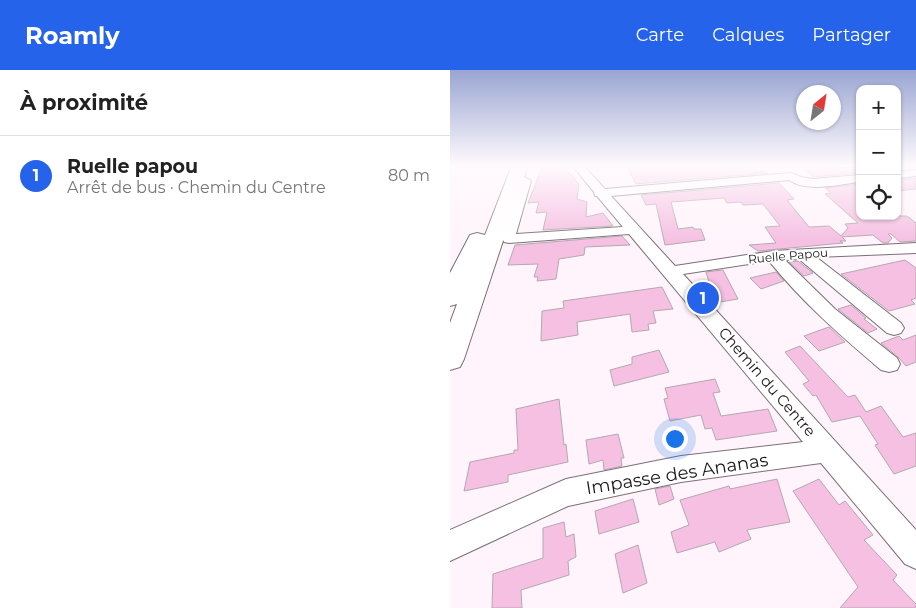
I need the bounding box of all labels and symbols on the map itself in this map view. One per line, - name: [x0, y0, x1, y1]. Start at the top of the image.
- north arrow: [796, 85, 841, 130]
- street label: Ruelle Papou: [747, 245, 828, 266]
- pin: 1: [687, 279, 719, 317]
- street label: Chemin du Centre: [715, 323, 820, 440]
- your location: [662, 426, 688, 452]
- street label: Impasse des Ananas: [584, 449, 770, 499]

